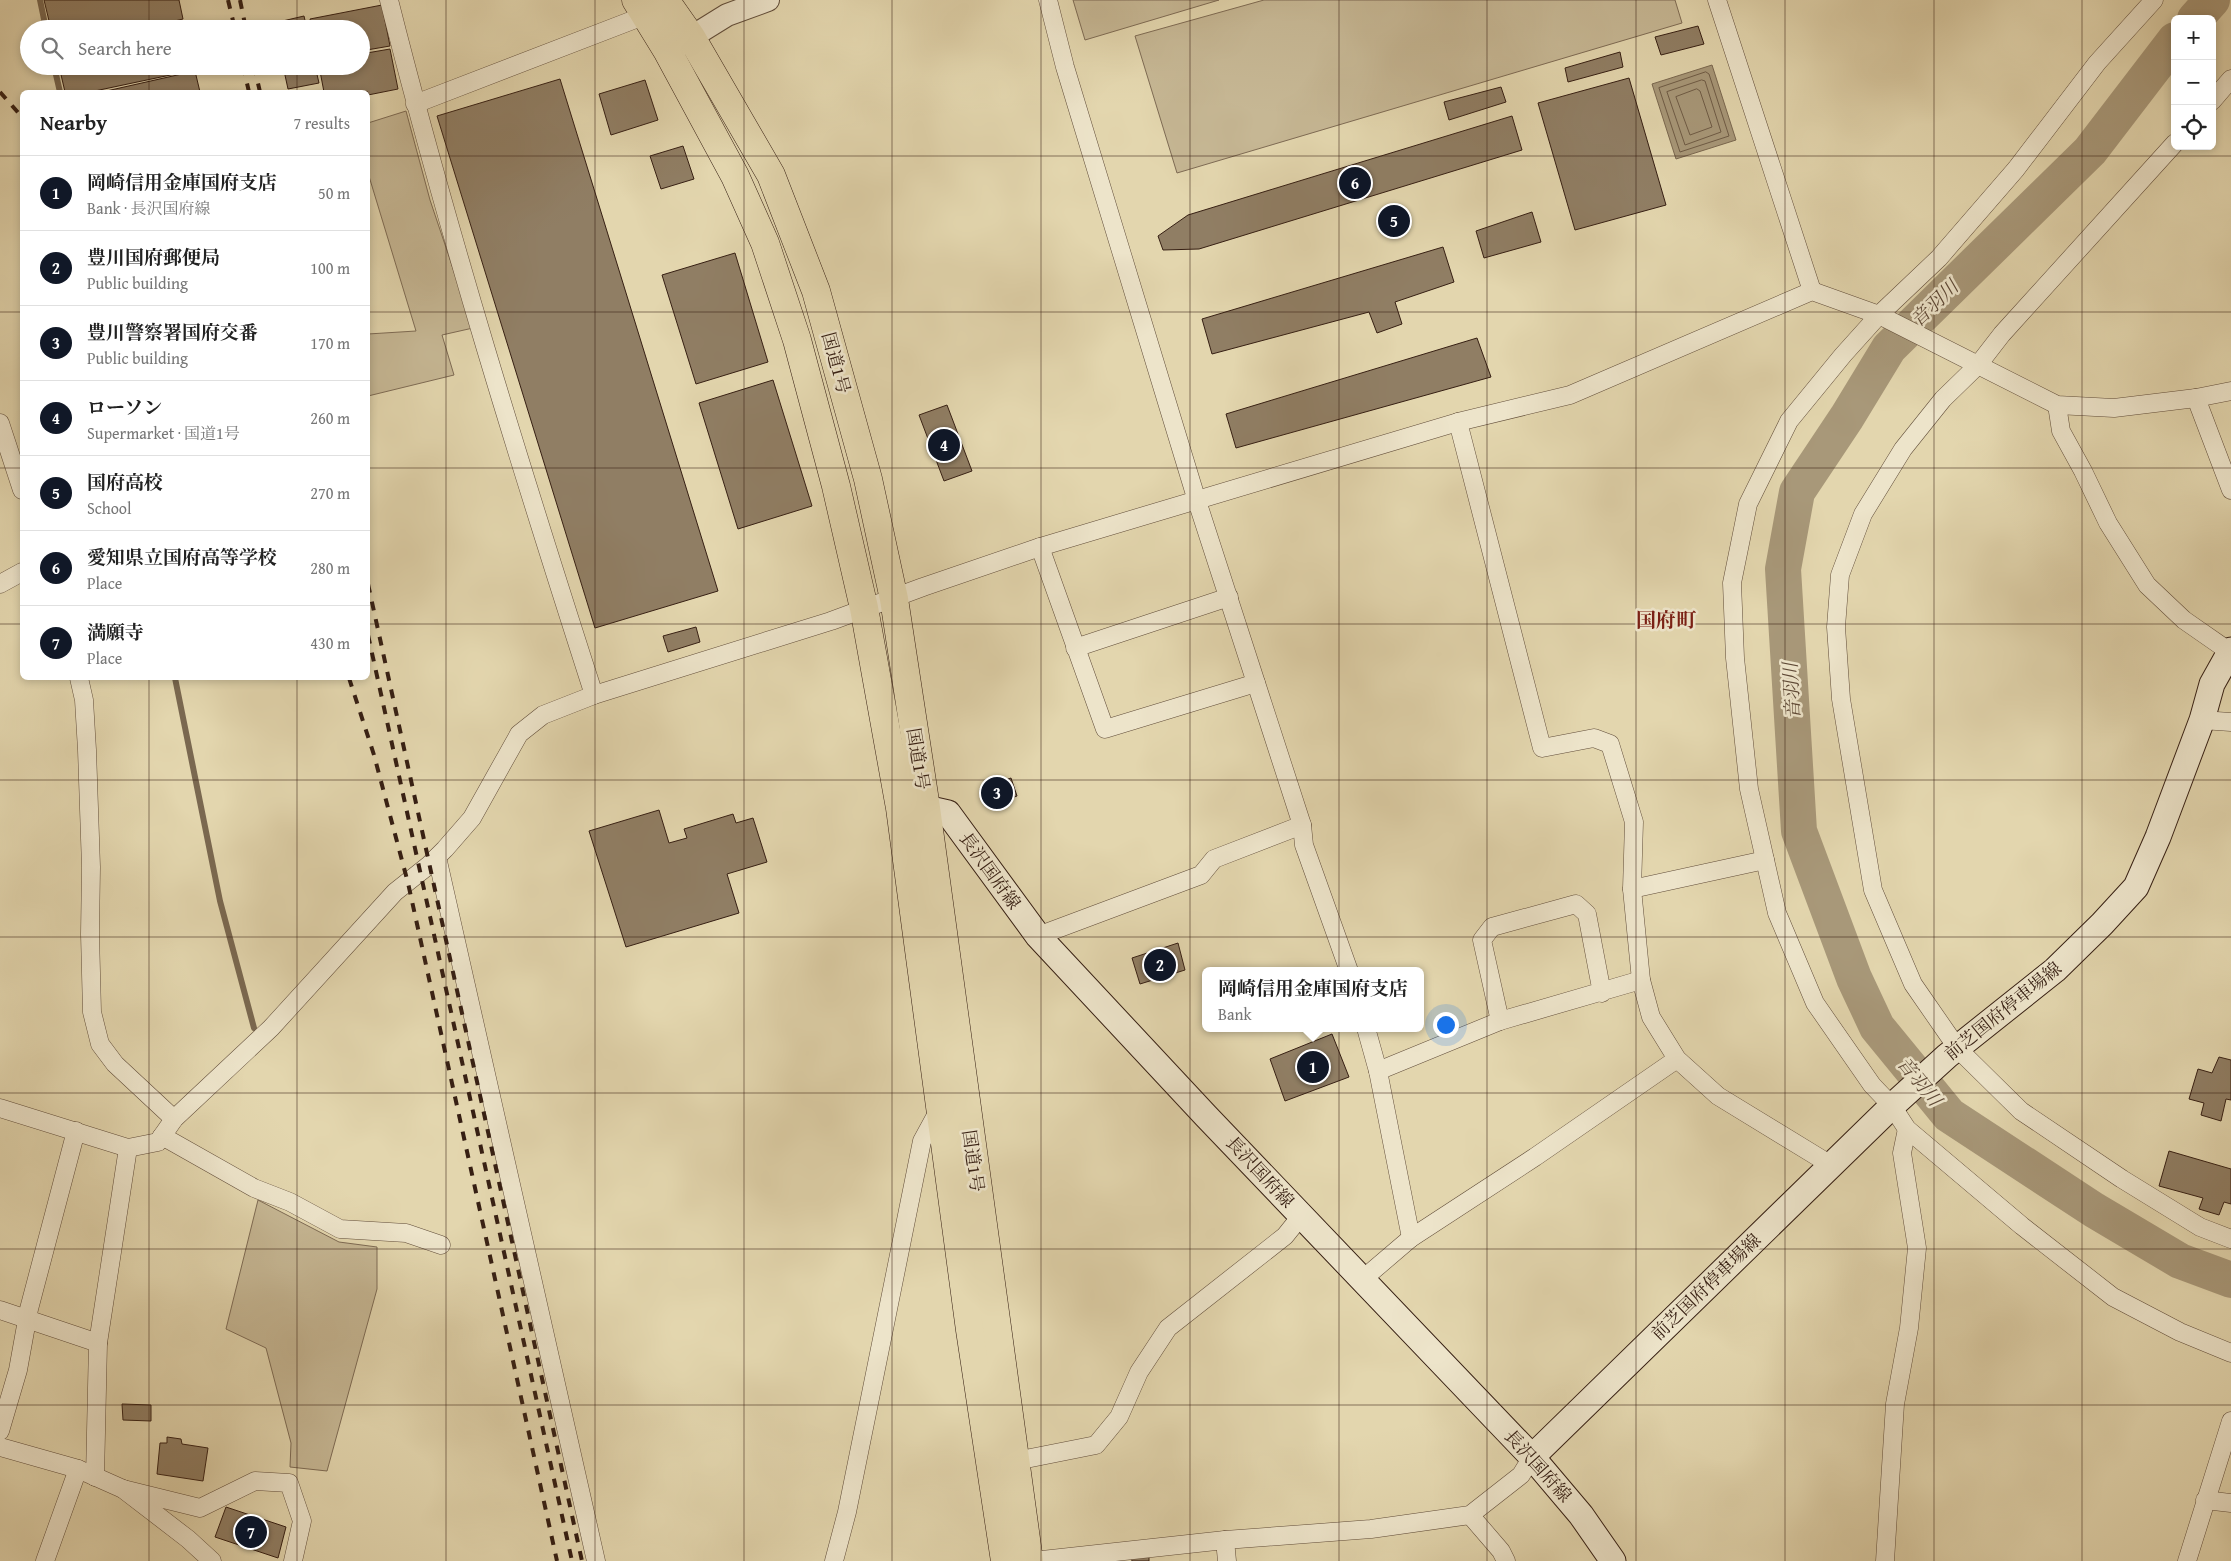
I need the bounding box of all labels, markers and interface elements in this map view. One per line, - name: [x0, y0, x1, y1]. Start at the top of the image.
- map controls: [2171, 15, 2216, 150]
- button: +: [2171, 15, 2216, 60]
- search box: [20, 20, 370, 75]
- icon: search: [38, 34, 66, 62]
- text: Search here: [78, 34, 172, 62]
- button: −: [2171, 60, 2216, 105]
- button: locate: [2171, 105, 2216, 150]
- text: Nearby: [40, 107, 107, 138]
- text: 7 results: [293, 111, 350, 135]
- pin: 6: [1339, 164, 1371, 202]
- text: 岡崎信用金庫国府支店: [87, 168, 277, 196]
- text: 1: [52, 181, 60, 205]
- text: 50 m: [318, 181, 350, 205]
- text: Bank · 長沢国府線: [87, 196, 210, 220]
- pin: 5: [1378, 202, 1410, 240]
- text: 豊川国府郵便局: [87, 243, 220, 271]
- text: 2: [52, 256, 60, 280]
- text: 100 m: [310, 256, 350, 280]
- text: Public building: [87, 271, 188, 295]
- water label: 音羽川: [1904, 272, 1966, 333]
- text: 豊川警察署国府交番: [87, 318, 258, 346]
- street label: 国道1号: [815, 329, 858, 397]
- text: 3: [52, 331, 60, 355]
- text: 170 m: [310, 331, 350, 355]
- text: Public building: [87, 346, 188, 370]
- text: ローソン: [87, 393, 162, 421]
- text: 4: [52, 406, 60, 430]
- text: 260 m: [310, 406, 350, 430]
- text: Supermarket · 国道1号: [87, 421, 240, 445]
- pin: 4: [928, 426, 960, 464]
- text: 国府高校: [87, 468, 163, 496]
- text: 5: [52, 481, 60, 505]
- text: 270 m: [310, 481, 350, 505]
- text: School: [87, 496, 131, 520]
- text: 愛知県立国府高等学校: [87, 543, 277, 571]
- text: 6: [52, 556, 60, 580]
- text: 280 m: [310, 556, 350, 580]
- text: Place: [87, 571, 122, 595]
- district label: 国府町: [1636, 605, 1697, 634]
- text: 満願寺: [87, 618, 144, 646]
- text: 7: [52, 631, 60, 655]
- text: 430 m: [310, 631, 350, 655]
- text: Place: [87, 646, 122, 670]
- water label: 音羽川: [1775, 660, 1806, 720]
- street label: 国道1号: [900, 726, 937, 792]
- pin: 3: [981, 774, 1013, 812]
- street label: 長沢国府線: [953, 826, 1028, 915]
- pin: 2: [1144, 946, 1176, 984]
- street label: 前芝国府停車場線: [1938, 955, 2067, 1066]
- popup: [1202, 967, 1424, 1032]
- text: 岡崎信用金庫国府支店: [1218, 974, 1408, 1002]
- text: Bank: [1218, 1002, 1252, 1026]
- your location: [1433, 1012, 1459, 1038]
- pin: 1: [1297, 1048, 1329, 1086]
- water label: 音羽川: [1891, 1050, 1950, 1114]
- street label: 国道1号: [956, 1128, 991, 1194]
- street label: 長沢国府線: [1220, 1130, 1301, 1214]
- street label: 前芝国府停車場線: [1644, 1227, 1767, 1346]
- street label: 長沢国府線: [1498, 1423, 1579, 1508]
- pin: 7: [235, 1513, 267, 1551]

